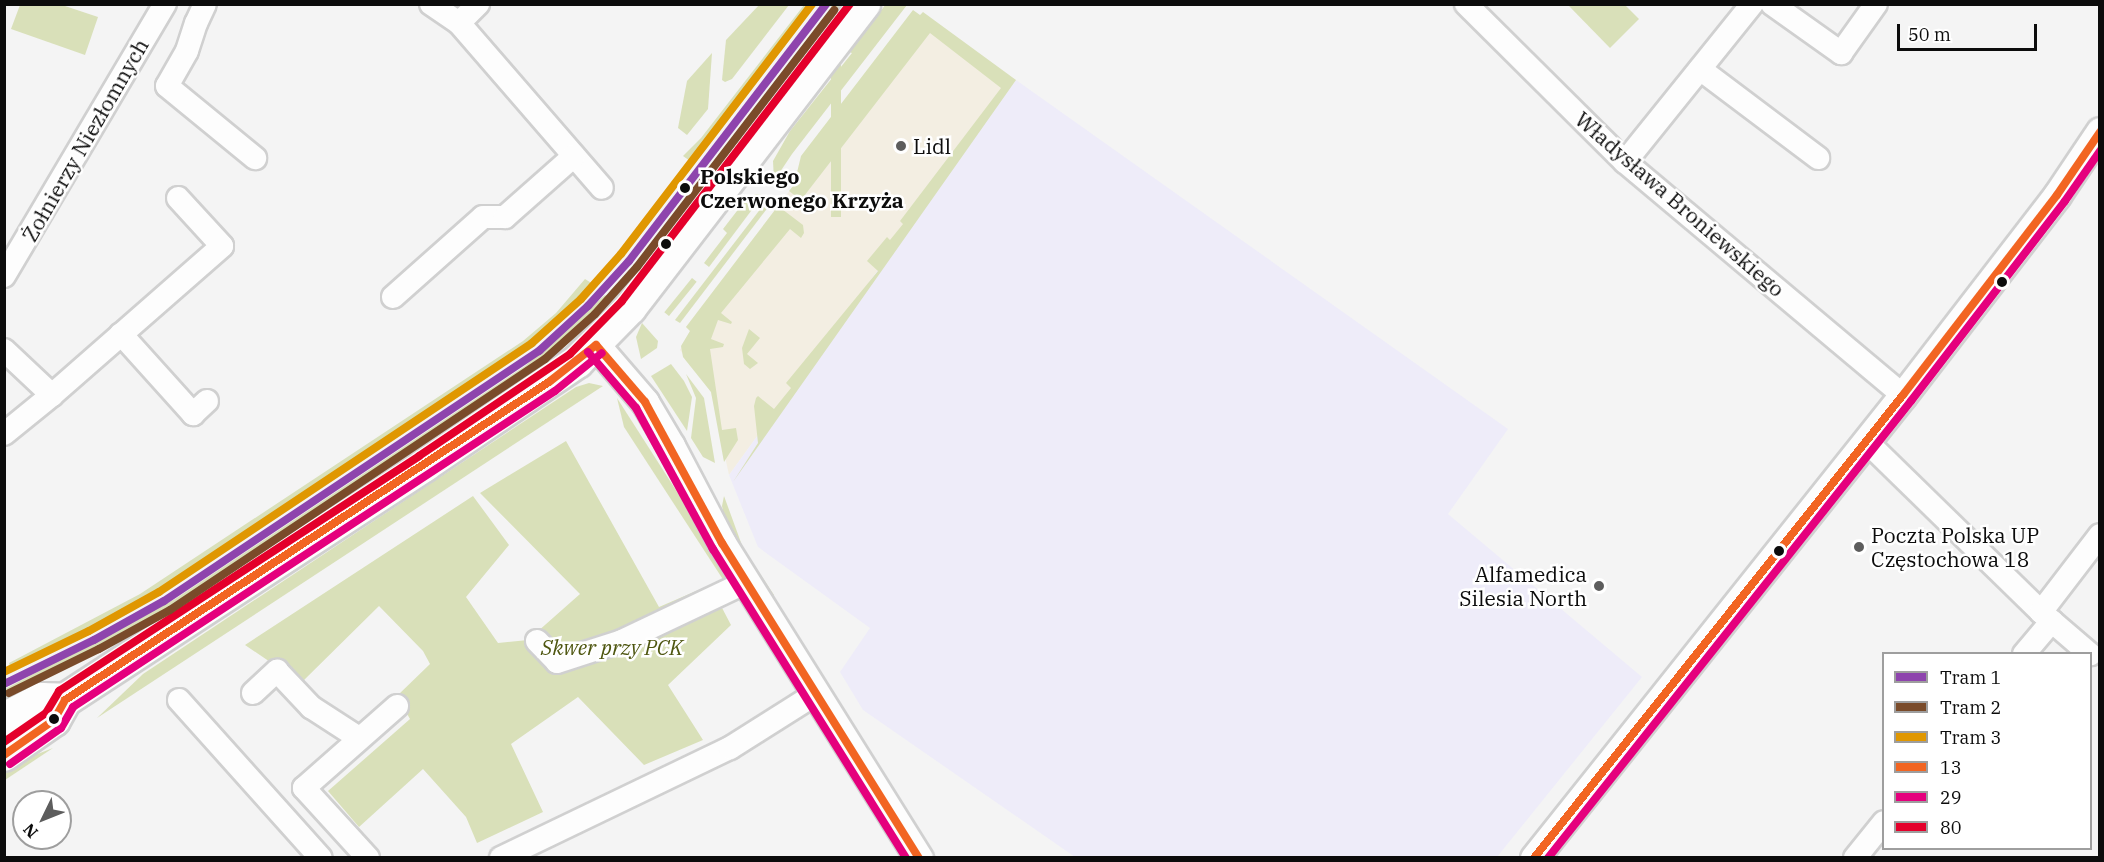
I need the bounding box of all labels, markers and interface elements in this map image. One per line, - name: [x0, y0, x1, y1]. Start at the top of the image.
- scale bar: [1900, 12, 2040, 50]
- text: 50 m: [1908, 23, 1951, 46]
- street label: Żołnierzy Niezłomnych: [17, 34, 153, 246]
- street label: Władysława Broniewskiego: [1570, 106, 1790, 302]
- place label: Lidl: [913, 133, 951, 159]
- marker: Lidl: [894, 139, 908, 153]
- place label: Polskiego Czerwonego Krzyża: [700, 163, 904, 213]
- marker: Polskiego Czerwonego Krzyża: [675, 178, 695, 198]
- unlabelled marker: [660, 238, 672, 250]
- unlabelled marker: [1996, 276, 2008, 288]
- place label: Poczta Polska UP Częstochowa 18: [1871, 522, 2039, 572]
- marker: Poczta Polska UP Częstochowa 18: [1852, 540, 1866, 554]
- unlabelled marker: [1773, 545, 1785, 557]
- place label: Alfamedica Silesia North: [1459, 561, 1587, 611]
- marker: Alfamedica Silesia North: [1592, 579, 1606, 593]
- park label: Skwer przy PCK: [541, 634, 683, 660]
- legend: [1882, 652, 2092, 850]
- text: Tram 1: [1940, 666, 2001, 689]
- text: Tram 2: [1940, 696, 2001, 719]
- unlabelled marker: [48, 713, 60, 725]
- text: Tram 3: [1940, 726, 2001, 749]
- text: 13: [1940, 756, 1962, 779]
- text: 29: [1940, 786, 1962, 809]
- north arrow: [12, 790, 72, 850]
- text: 80: [1940, 816, 1962, 839]
- text: N: [19, 819, 42, 842]

